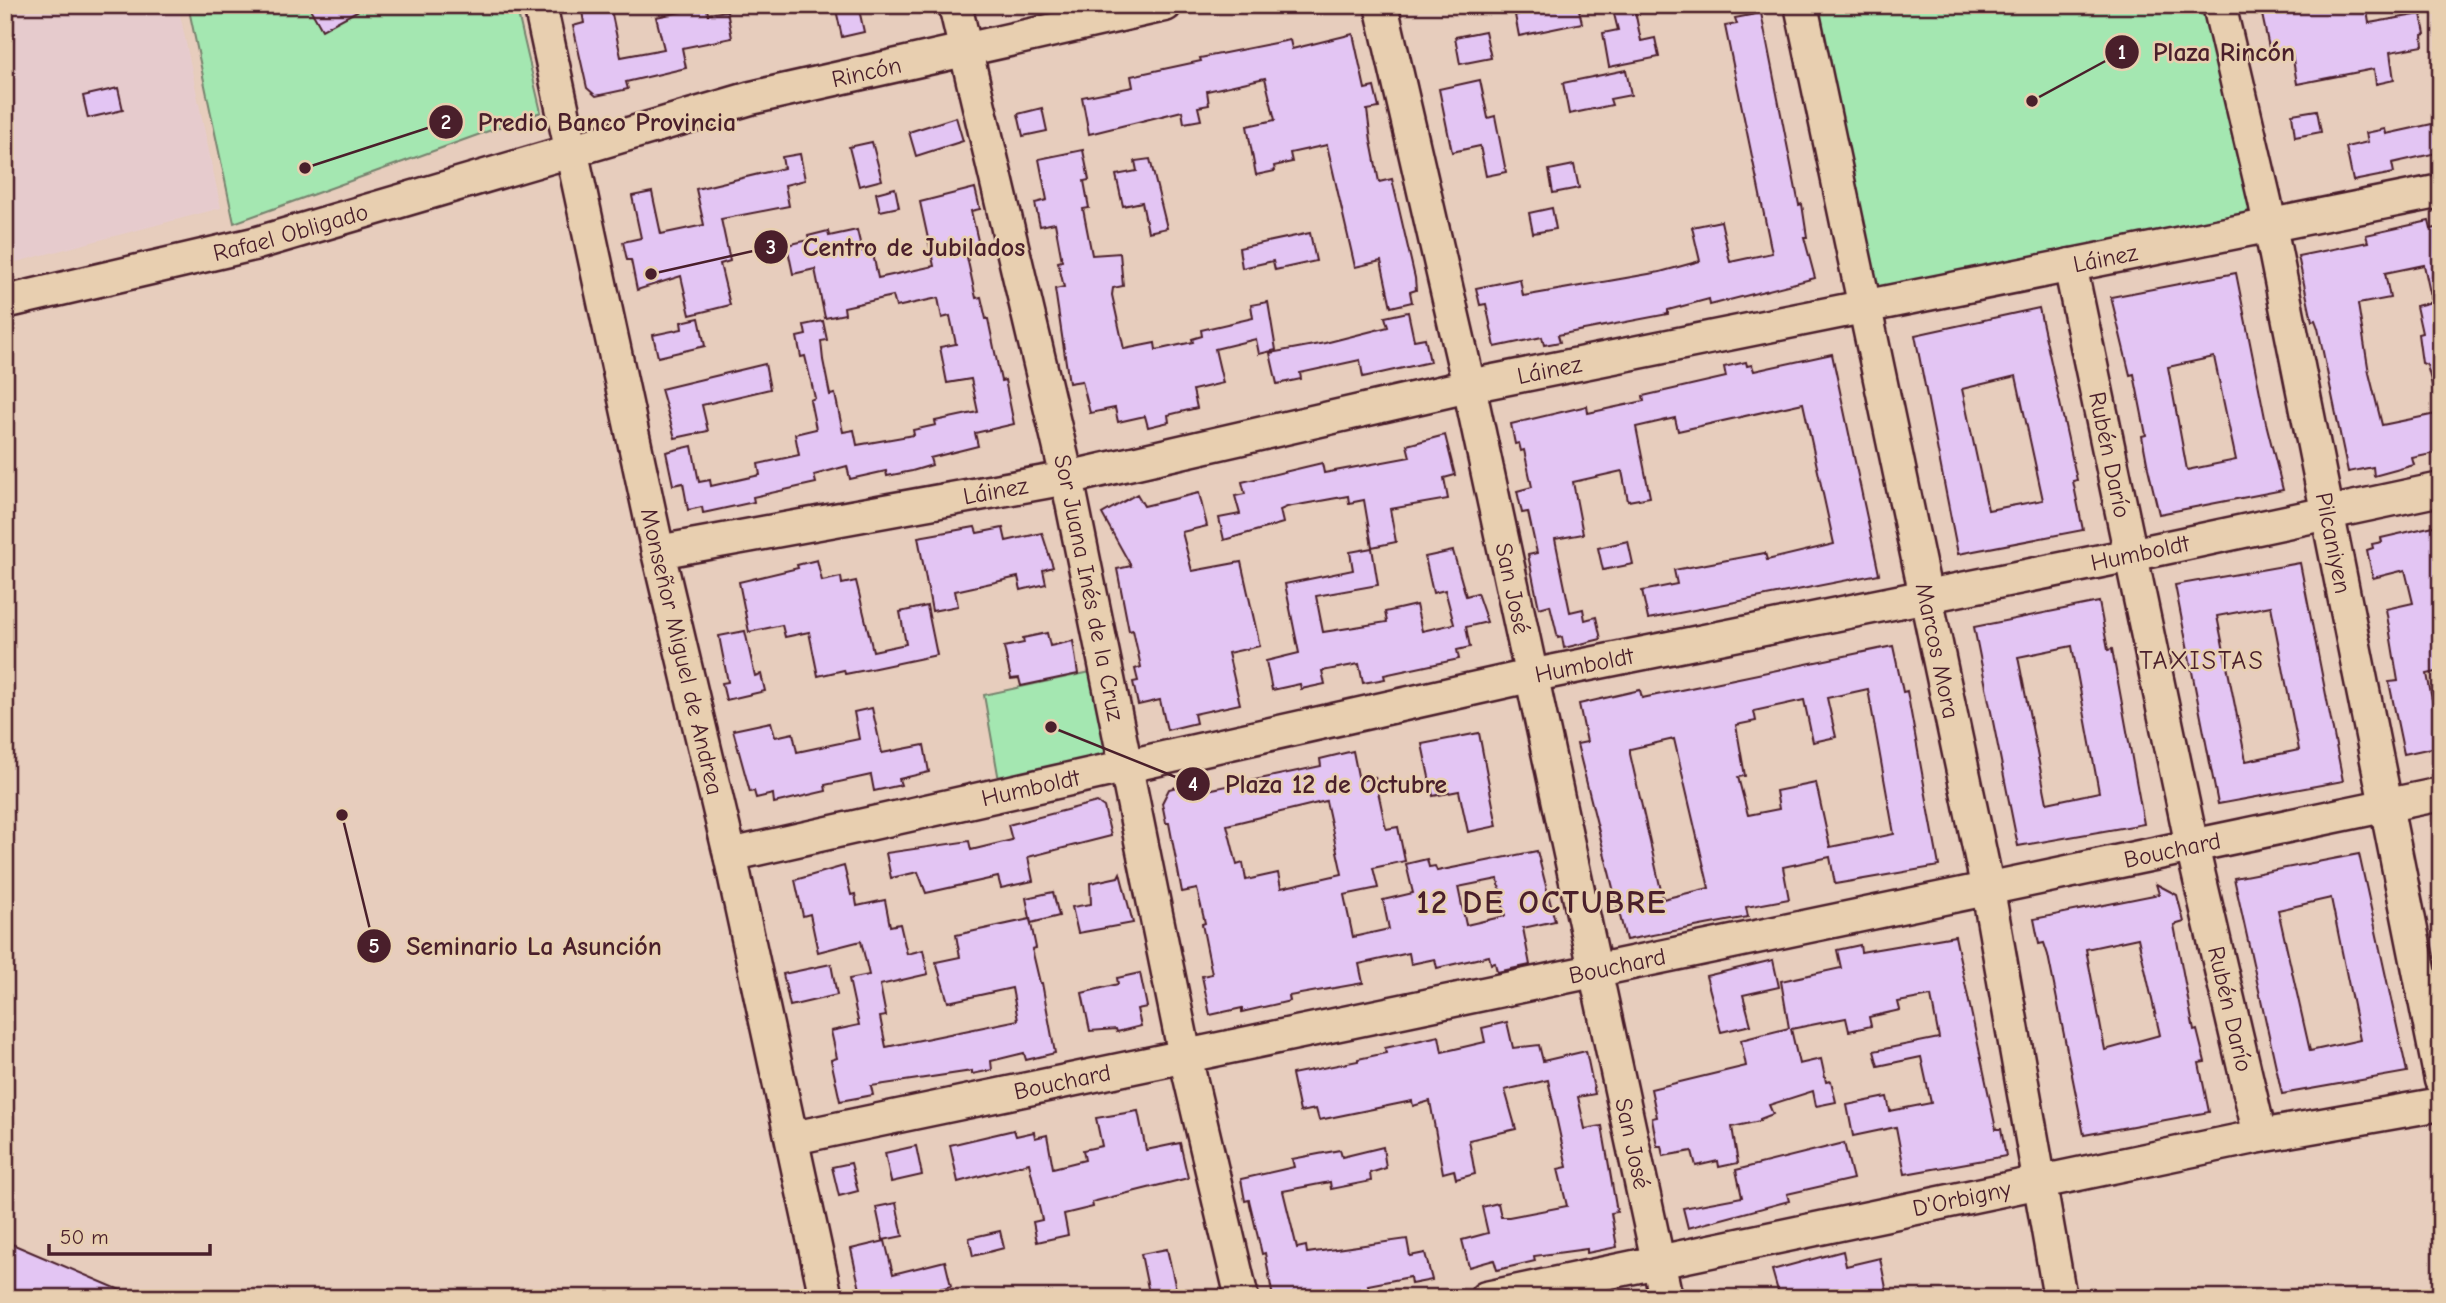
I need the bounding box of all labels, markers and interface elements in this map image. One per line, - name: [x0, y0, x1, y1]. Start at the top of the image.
- callout: Plaza Rincón: [2104, 28, 2309, 75]
- text: Plaza Rincón: [2153, 38, 2295, 68]
- text: 1: [2118, 40, 2126, 64]
- street label: Rincón: [829, 51, 904, 93]
- callout: Predio Banco Provincia: [428, 99, 750, 146]
- text: Predio Banco Provincia: [478, 108, 736, 138]
- text: 2: [441, 110, 451, 134]
- street label: Rafael Obligado: [210, 197, 371, 267]
- callout: Centro de Jubilados: [753, 223, 1039, 270]
- text: Centro de Jubilados: [803, 233, 1025, 263]
- text: 3: [766, 235, 776, 259]
- street label: Láinez: [2071, 238, 2141, 278]
- street label: Láinez: [1515, 350, 1585, 390]
- street label: Rubén Darío: [2083, 389, 2137, 520]
- street label: Sor Juana Inés de la Cruz: [1048, 452, 1130, 724]
- street label: Láinez: [961, 471, 1031, 511]
- street label: Pilcaniyen: [2310, 490, 2357, 596]
- street label: Monseñor Miguel de Andrea: [635, 506, 729, 798]
- street label: Humboldt: [2088, 529, 2193, 577]
- street label: San José: [1489, 540, 1536, 636]
- street label: Marcos Mora: [1910, 580, 1965, 721]
- street label: Humboldt: [1532, 641, 1637, 689]
- district label: TAXISTAS: [2139, 646, 2265, 676]
- callout: Plaza 12 de Octubre: [1176, 760, 1461, 807]
- street label: Humboldt: [979, 763, 1083, 812]
- text: Plaza 12 de Octubre: [1225, 770, 1447, 800]
- text: 4: [1188, 772, 1198, 796]
- street label: Bouchard: [2121, 826, 2223, 874]
- district label: 12 DE OCTUBRE: [1416, 884, 1668, 921]
- callout: Seminario La Asunción: [357, 922, 675, 969]
- text: Seminario La Asunción: [406, 932, 662, 962]
- text: 5: [368, 934, 380, 958]
- street label: Bouchard: [1566, 942, 1668, 990]
- street label: Rubén Darío: [2202, 943, 2258, 1074]
- street label: Bouchard: [1011, 1058, 1113, 1106]
- street label: San José: [1609, 1095, 1656, 1192]
- street label: D'Orbigny: [1910, 1174, 2014, 1222]
- scale bar: [49, 1212, 210, 1256]
- text: 50 m: [60, 1225, 109, 1249]

